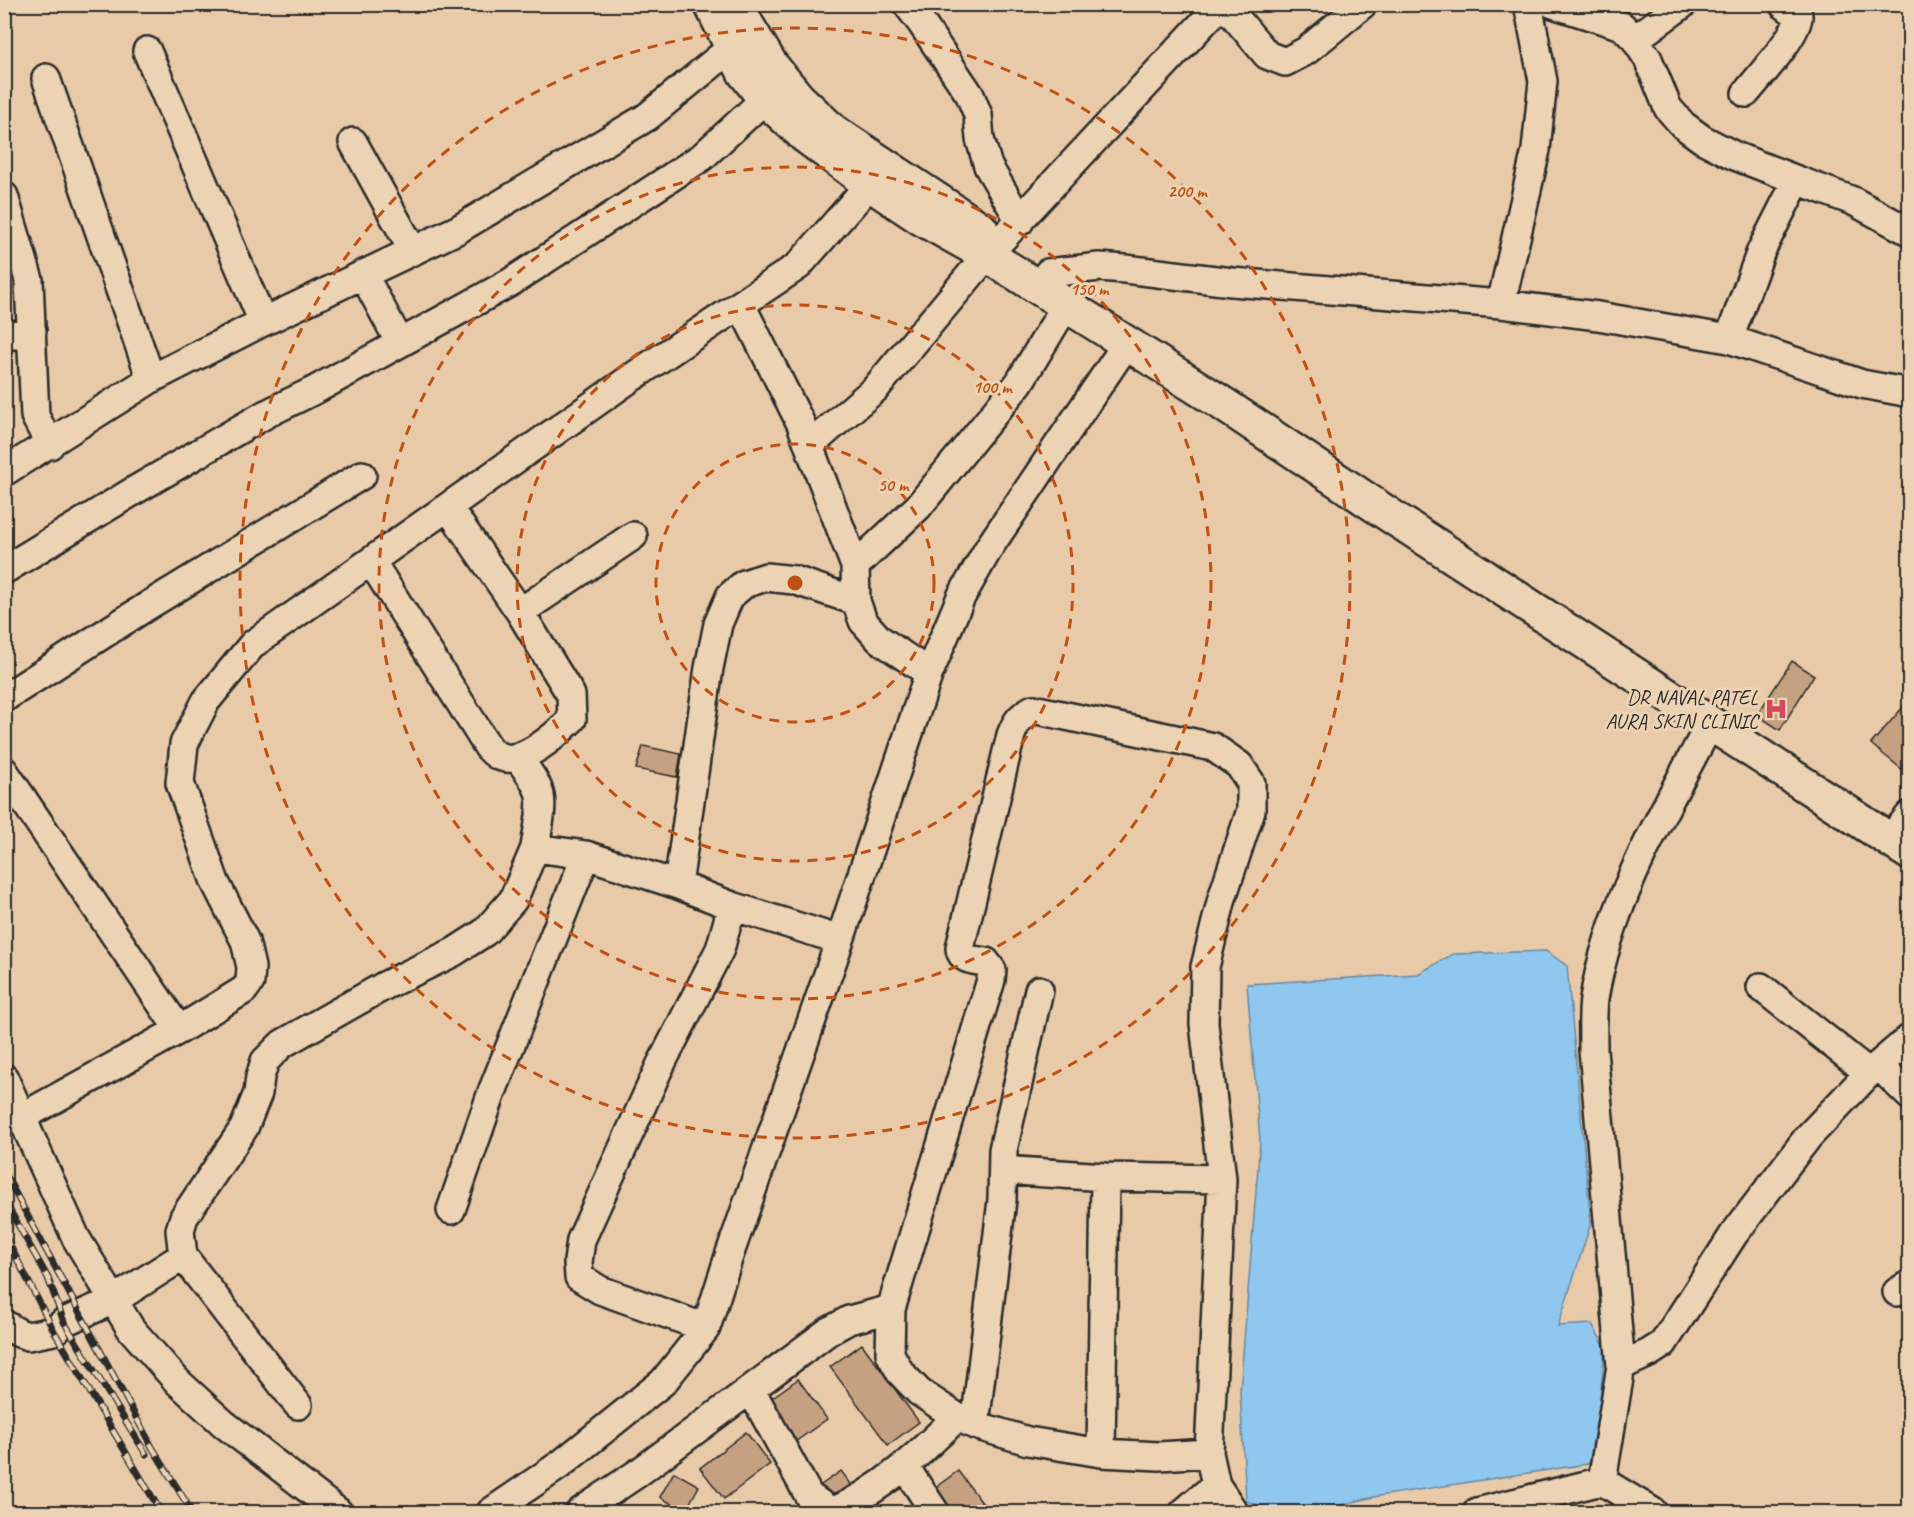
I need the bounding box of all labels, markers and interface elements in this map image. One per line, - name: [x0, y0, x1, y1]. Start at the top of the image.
- text: 200 m: [1168, 180, 1208, 202]
- text: 150 m: [1070, 278, 1110, 300]
- text: 100 m: [973, 376, 1013, 398]
- text: 50 m: [878, 474, 910, 496]
- centre of rings: [785, 573, 805, 593]
- place label: DR NAVAL PATEL AURA SKIN CLINIC: [1605, 684, 1761, 734]
- hospital icon: DR NAVAL PATEL AURA SKIN CLINIC: [1763, 696, 1789, 722]

